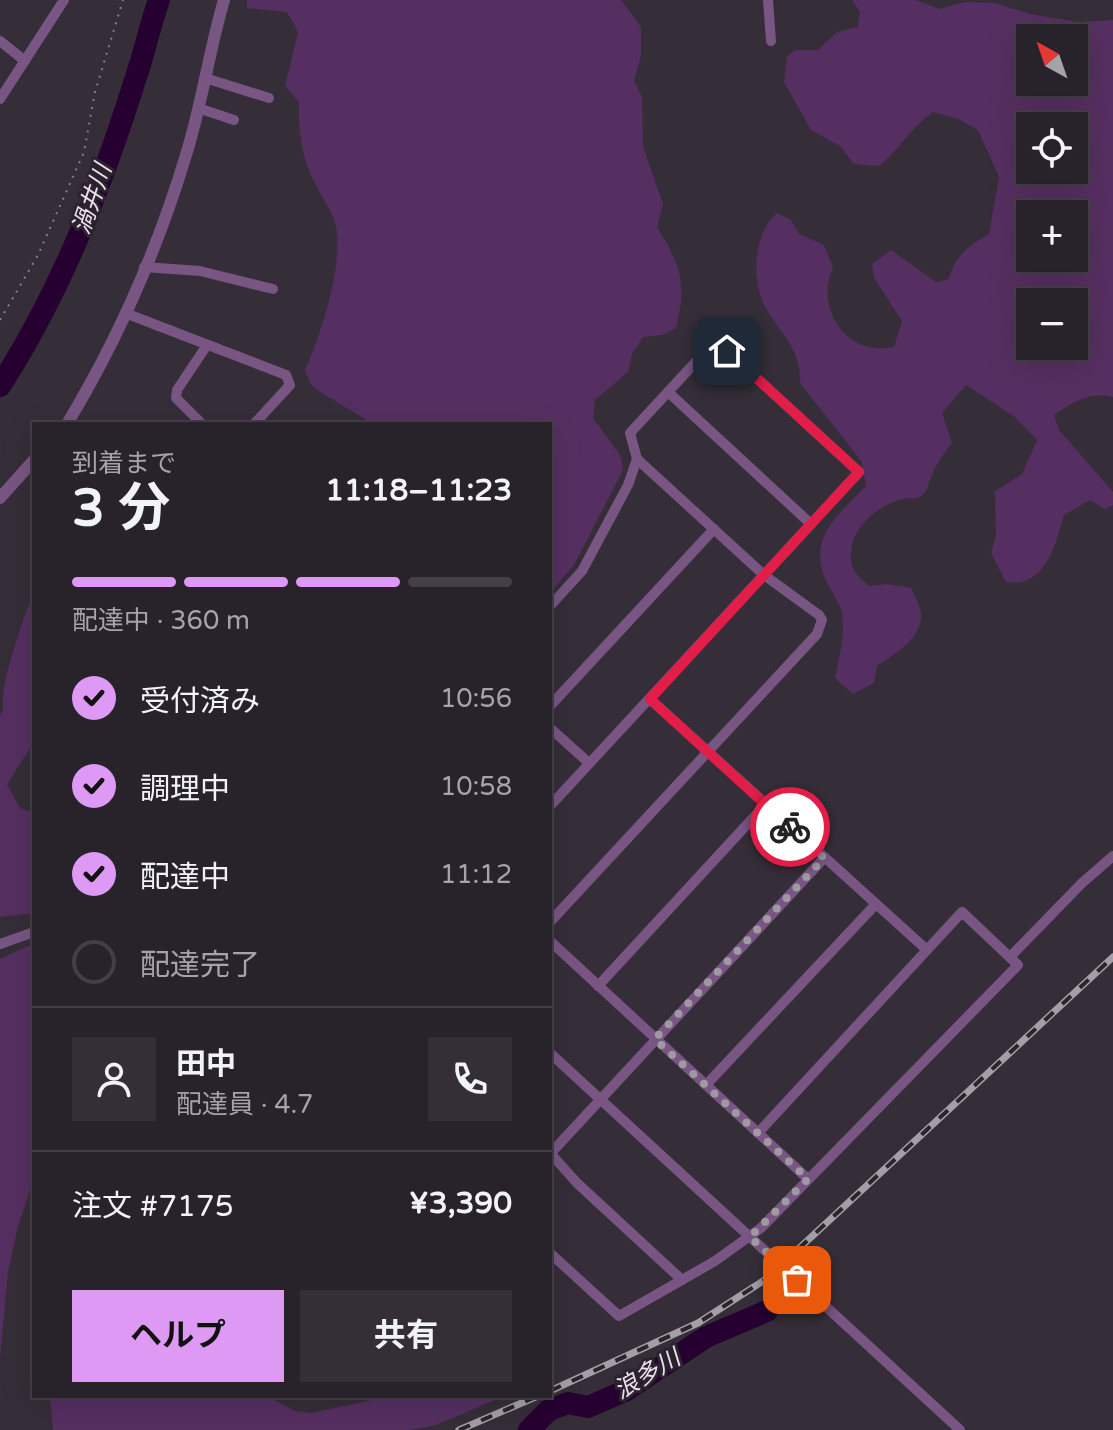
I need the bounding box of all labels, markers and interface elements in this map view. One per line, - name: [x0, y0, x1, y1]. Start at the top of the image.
- north arrow: [1016, 24, 1088, 96]
- map controls: [1016, 24, 1088, 360]
- button: locate: [1016, 112, 1088, 184]
- water label: 渦井川: [67, 158, 119, 238]
- button: +: [1016, 200, 1088, 272]
- button: −: [1016, 288, 1088, 360]
- pin: [693, 317, 761, 385]
- icon: home: [705, 329, 749, 373]
- text: 到着まで: [72, 448, 176, 479]
- text: 11:18–11:23: [325, 472, 512, 509]
- text: 3 分: [72, 477, 170, 540]
- text: 配達中 · 360 m: [72, 605, 250, 636]
- icon: check: [72, 676, 116, 720]
- text: 受付済み: [140, 683, 260, 720]
- text: 10:56: [440, 683, 512, 714]
- icon: check: [72, 764, 116, 808]
- text: 調理中: [140, 771, 230, 808]
- text: 10:58: [440, 771, 512, 802]
- courier: [750, 787, 830, 867]
- icon: bike: [768, 805, 812, 849]
- icon: check: [72, 852, 116, 896]
- text: 配達中: [140, 859, 230, 896]
- text: 11:12: [440, 859, 512, 890]
- text: 配達完了: [140, 947, 260, 984]
- button: person: [72, 1037, 156, 1121]
- button: phone: [428, 1037, 512, 1121]
- text: 田中: [176, 1046, 236, 1083]
- text: 配達員 · 4.7: [176, 1089, 313, 1120]
- text: ¥3,390: [409, 1185, 512, 1222]
- text: 注文 #7175: [72, 1188, 234, 1225]
- pin: [763, 1246, 831, 1314]
- icon: bag: [775, 1258, 819, 1302]
- button: ヘルプ: [72, 1290, 284, 1382]
- button: 共有: [300, 1290, 512, 1382]
- water label: 浪多川: [609, 1342, 688, 1405]

